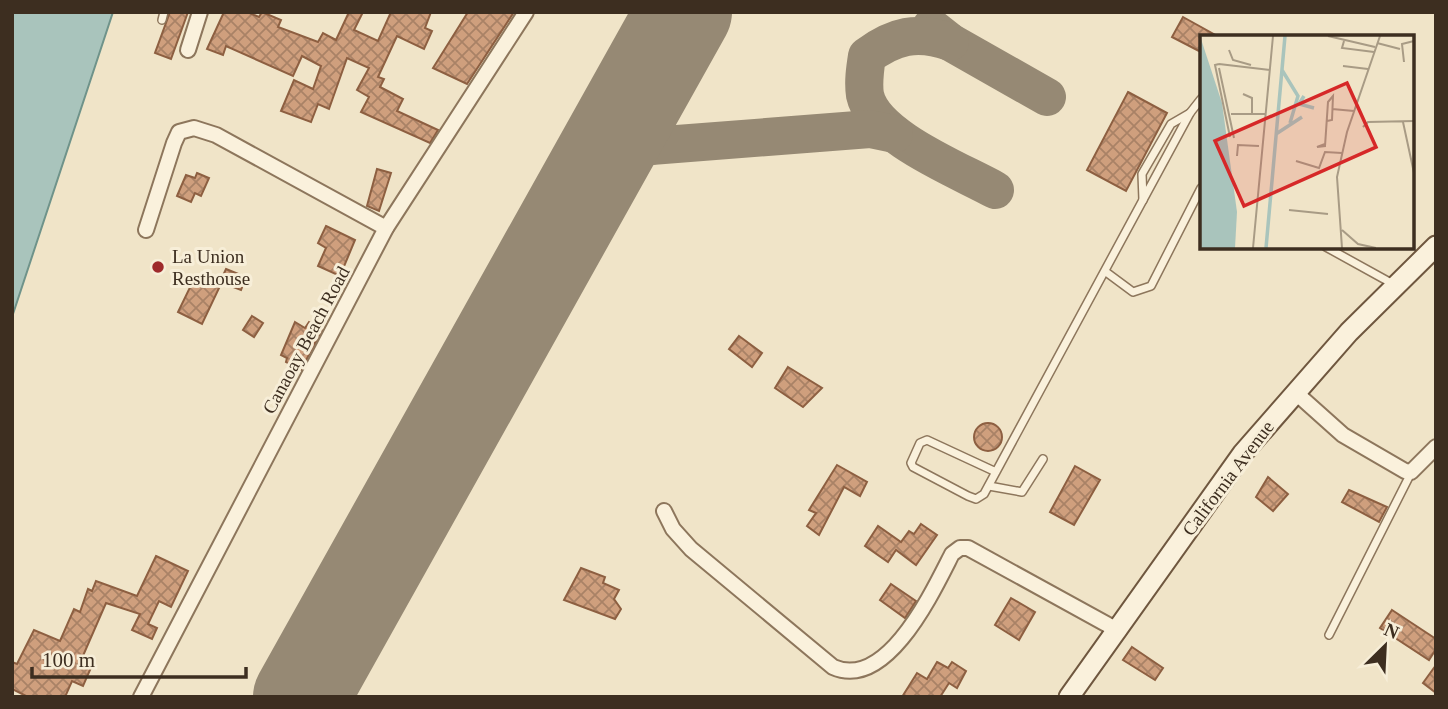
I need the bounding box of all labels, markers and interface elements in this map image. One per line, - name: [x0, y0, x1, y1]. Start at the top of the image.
- inset map: [1200, 35, 1413, 248]
- place label: La Union Resthouse: [172, 246, 250, 289]
- marker: La Union Resthouse: [150, 259, 166, 275]
- street label: Canaoay Beach Road: [258, 262, 354, 417]
- street label: California Avenue: [1178, 416, 1278, 540]
- north arrow: [1350, 611, 1420, 681]
- text: N: [1381, 619, 1402, 643]
- scale bar: [32, 636, 245, 680]
- text: 100 m: [42, 648, 95, 672]

